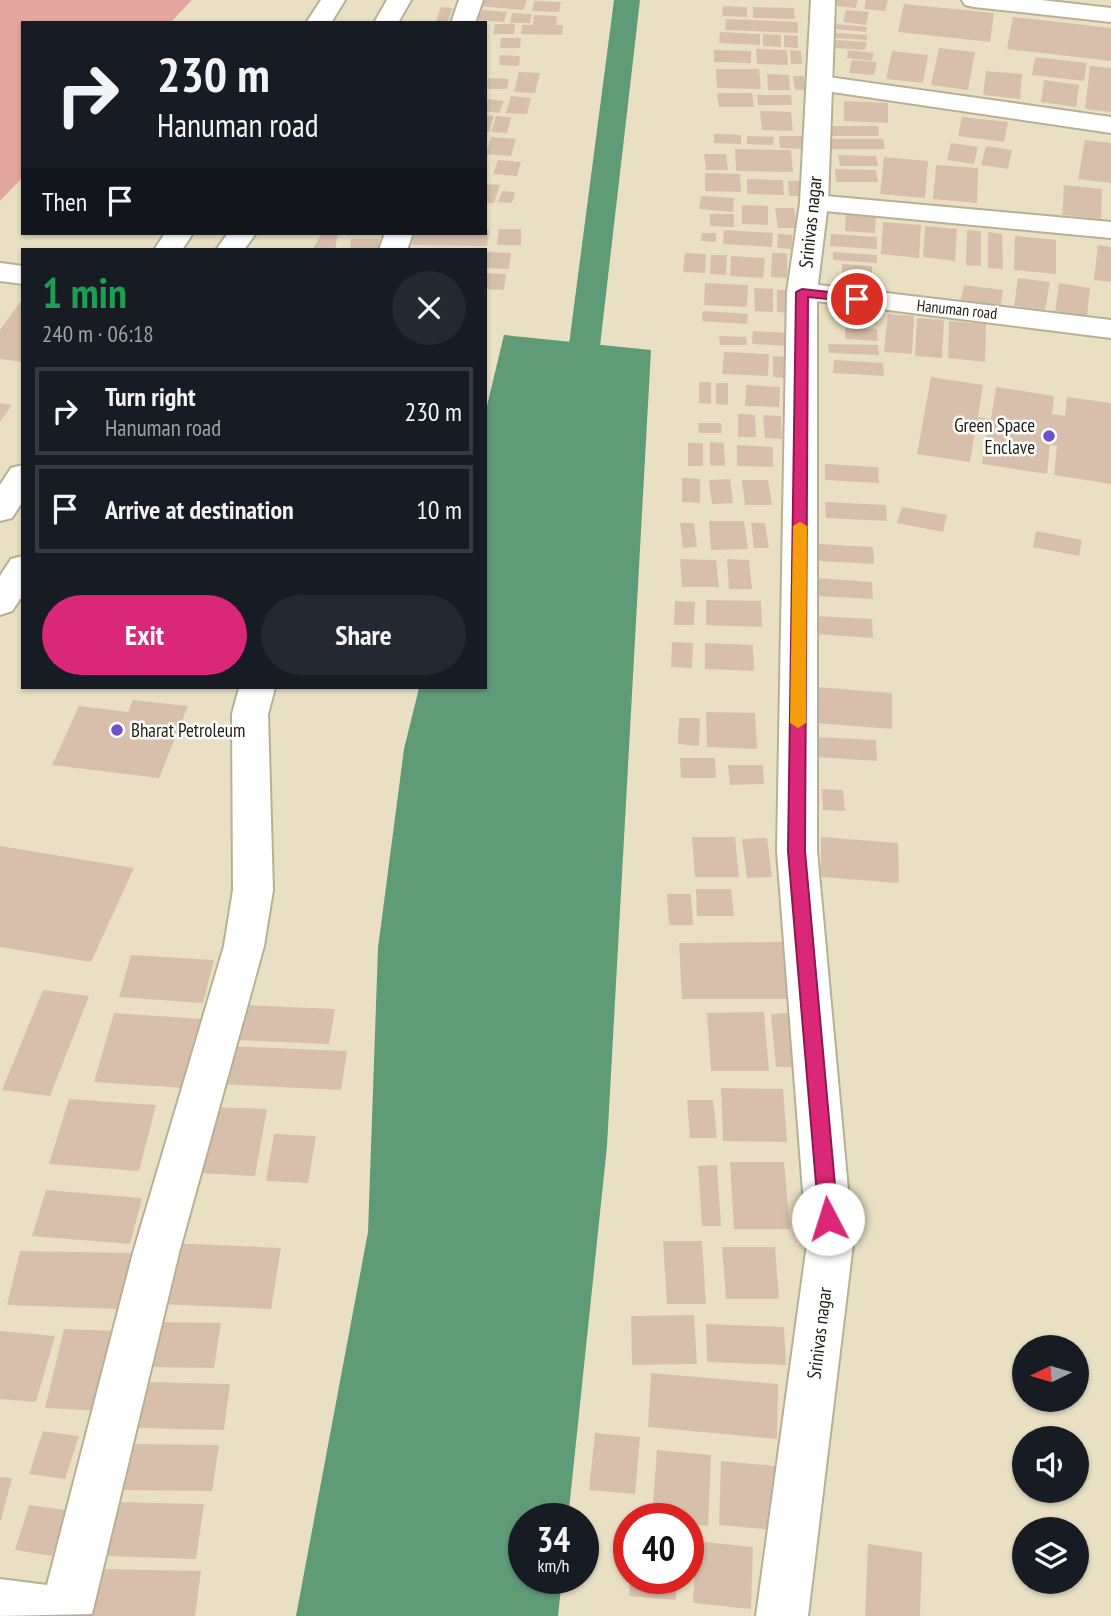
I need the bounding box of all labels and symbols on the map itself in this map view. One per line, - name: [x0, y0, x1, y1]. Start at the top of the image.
- street label: Srinivas nagar: [793, 174, 827, 269]
- pin: [827, 269, 887, 329]
- street label: Hanuman road: [916, 295, 998, 323]
- place label: Green Space Enclave: [954, 413, 1035, 459]
- marker: Green Space Enclave: [1041, 428, 1057, 444]
- place label: Bharat Petroleum: [131, 718, 245, 742]
- marker: Bharat Petroleum: [109, 722, 125, 738]
- position arrow: [791, 1182, 865, 1256]
- street label: Srinivas nagar: [801, 1285, 837, 1380]
- north arrow: [1012, 1335, 1088, 1412]
- speed limit sign: 40: [613, 1503, 704, 1594]

